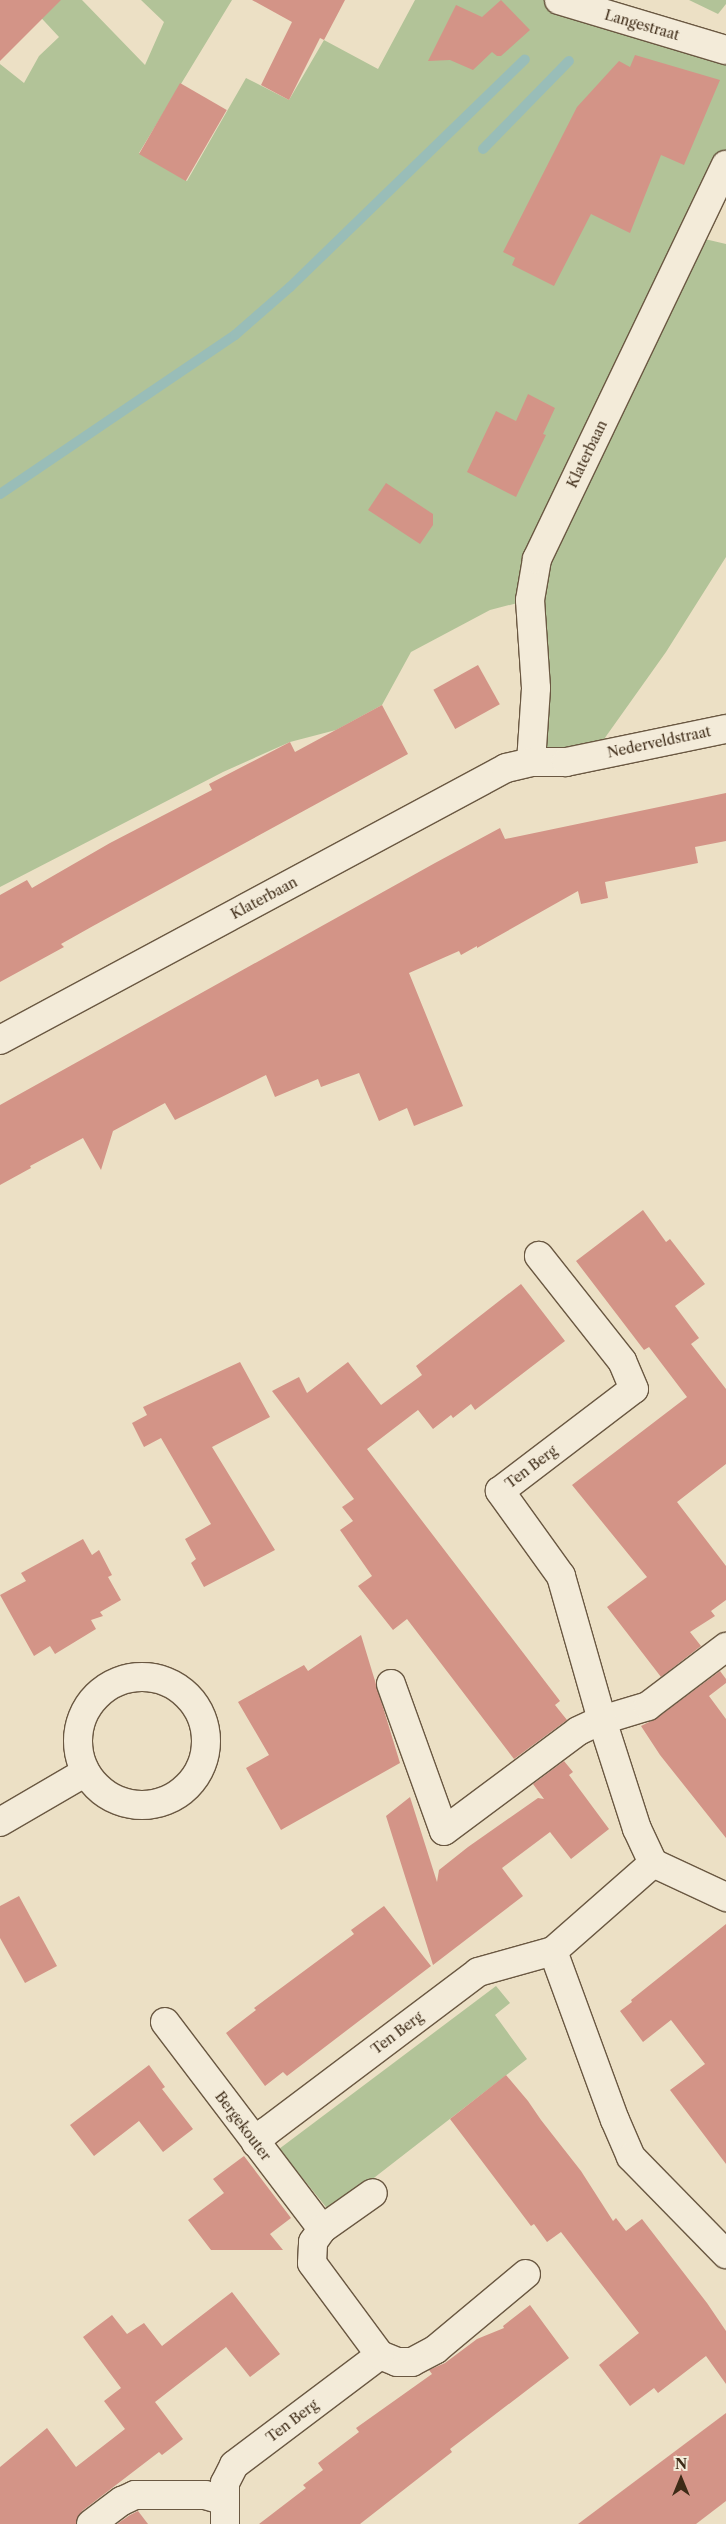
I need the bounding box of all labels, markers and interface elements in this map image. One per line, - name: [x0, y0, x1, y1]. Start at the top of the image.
- street label: Langestraat: [603, 6, 681, 44]
- street label: Klaterbaan: [563, 417, 611, 491]
- street label: Nederveldstraat: [606, 723, 712, 761]
- street label: Klaterbaan: [228, 873, 300, 923]
- street label: Ten Berg: [502, 1442, 560, 1492]
- street label: Ten Berg: [368, 2008, 426, 2058]
- street label: Bergekouter: [212, 2088, 274, 2164]
- street label: Ten Berg: [263, 2396, 321, 2446]
- north arrow: [656, 2454, 706, 2504]
- text: N: [675, 2455, 687, 2473]

